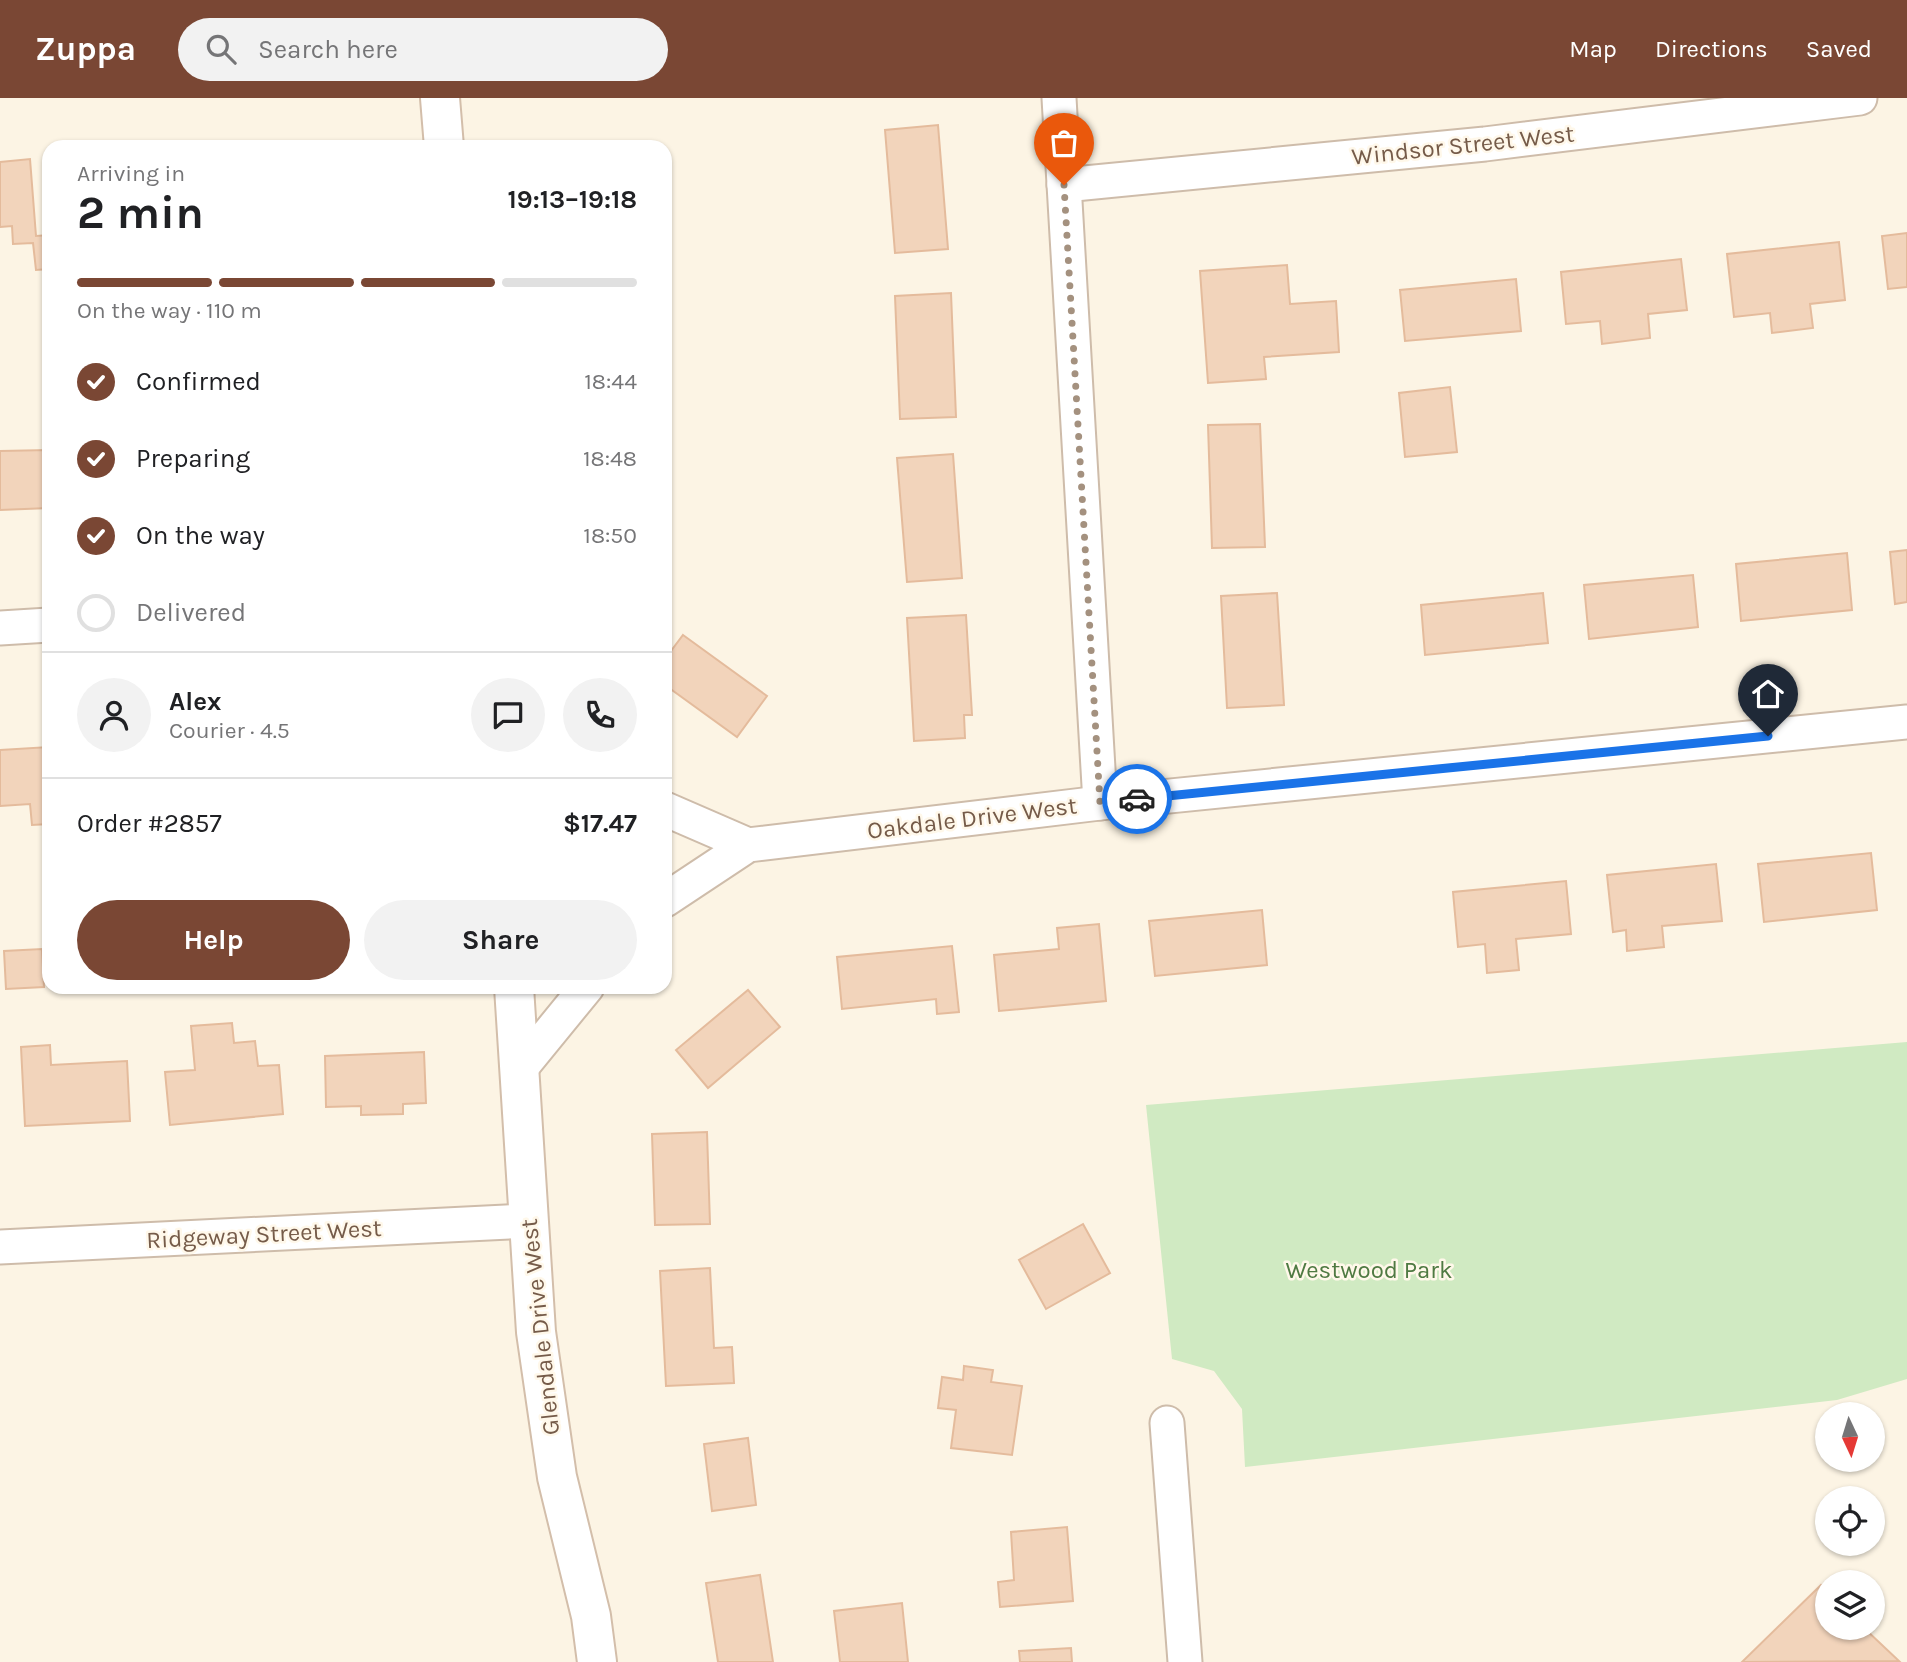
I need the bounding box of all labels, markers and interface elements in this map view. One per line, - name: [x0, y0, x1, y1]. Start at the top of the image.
- search box: [178, 18, 668, 81]
- text: Zuppa: [35, 30, 136, 68]
- icon: search: [202, 30, 240, 68]
- text: Search here: [258, 34, 398, 65]
- text: Map: [1569, 35, 1617, 63]
- text: Directions: [1655, 35, 1768, 63]
- text: Saved: [1806, 35, 1872, 63]
- pin: [1034, 113, 1094, 185]
- street label: Windsor Street West: [1350, 119, 1576, 171]
- icon: bag: [1045, 124, 1083, 162]
- text: Arriving in: [77, 160, 185, 187]
- text: 19:13–19:18: [508, 184, 637, 215]
- text: 2 min: [77, 186, 204, 240]
- text: On the way · 110 m: [77, 297, 262, 324]
- icon: check: [77, 363, 115, 401]
- text: Confirmed: [136, 366, 261, 397]
- text: 18:44: [584, 368, 637, 395]
- icon: check: [77, 440, 115, 478]
- text: Preparing: [136, 443, 250, 474]
- text: 18:48: [583, 445, 637, 472]
- icon: check: [77, 517, 115, 555]
- text: On the way: [136, 520, 265, 551]
- text: 18:50: [583, 522, 637, 549]
- text: Delivered: [136, 597, 246, 628]
- pin: [1738, 664, 1798, 736]
- icon: home: [1749, 675, 1787, 713]
- button: person: [77, 678, 151, 752]
- button: chat: [471, 678, 545, 752]
- button: phone: [563, 678, 637, 752]
- text: Alex: [169, 686, 221, 717]
- text: Courier · 4.5: [169, 717, 290, 744]
- courier: [1102, 764, 1172, 834]
- icon: car: [1118, 780, 1156, 818]
- street label: Oakdale Drive West: [866, 791, 1078, 845]
- text: Order #2857: [77, 808, 222, 839]
- text: $17.47: [563, 808, 637, 839]
- button: Help: [77, 900, 350, 980]
- button: Share: [364, 900, 637, 980]
- street label: Ridgeway Street West: [146, 1214, 382, 1254]
- street label: Glendale Drive West: [515, 1217, 565, 1437]
- park label: Westwood Park: [1286, 1256, 1452, 1284]
- north arrow: [1815, 1402, 1885, 1472]
- map controls: [1815, 1402, 1885, 1640]
- button: locate: [1815, 1486, 1885, 1556]
- button: layers: [1815, 1570, 1885, 1640]

